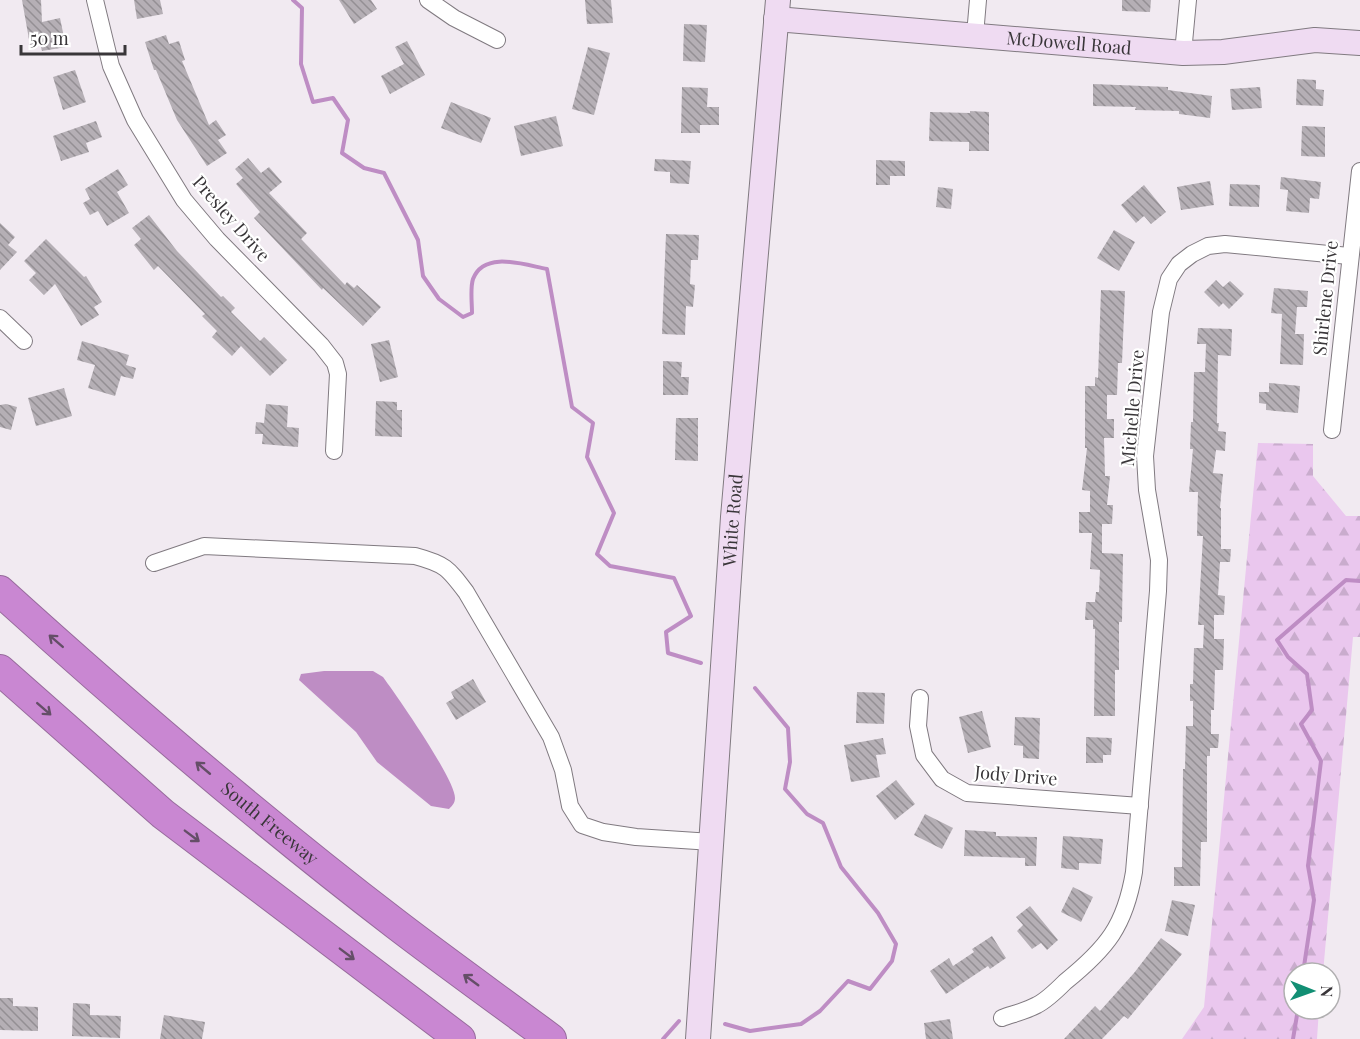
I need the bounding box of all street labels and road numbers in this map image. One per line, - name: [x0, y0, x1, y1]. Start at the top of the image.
- street label: McDowell Road: [1006, 25, 1133, 60]
- street label: Presley Drive: [188, 170, 276, 266]
- street label: Shirlene Drive: [1307, 239, 1343, 357]
- street label: Michelle Drive: [1115, 349, 1149, 467]
- street label: White Road: [717, 472, 748, 568]
- street label: Jody Drive: [973, 759, 1058, 791]
- street label: South Freeway: [216, 776, 324, 870]

